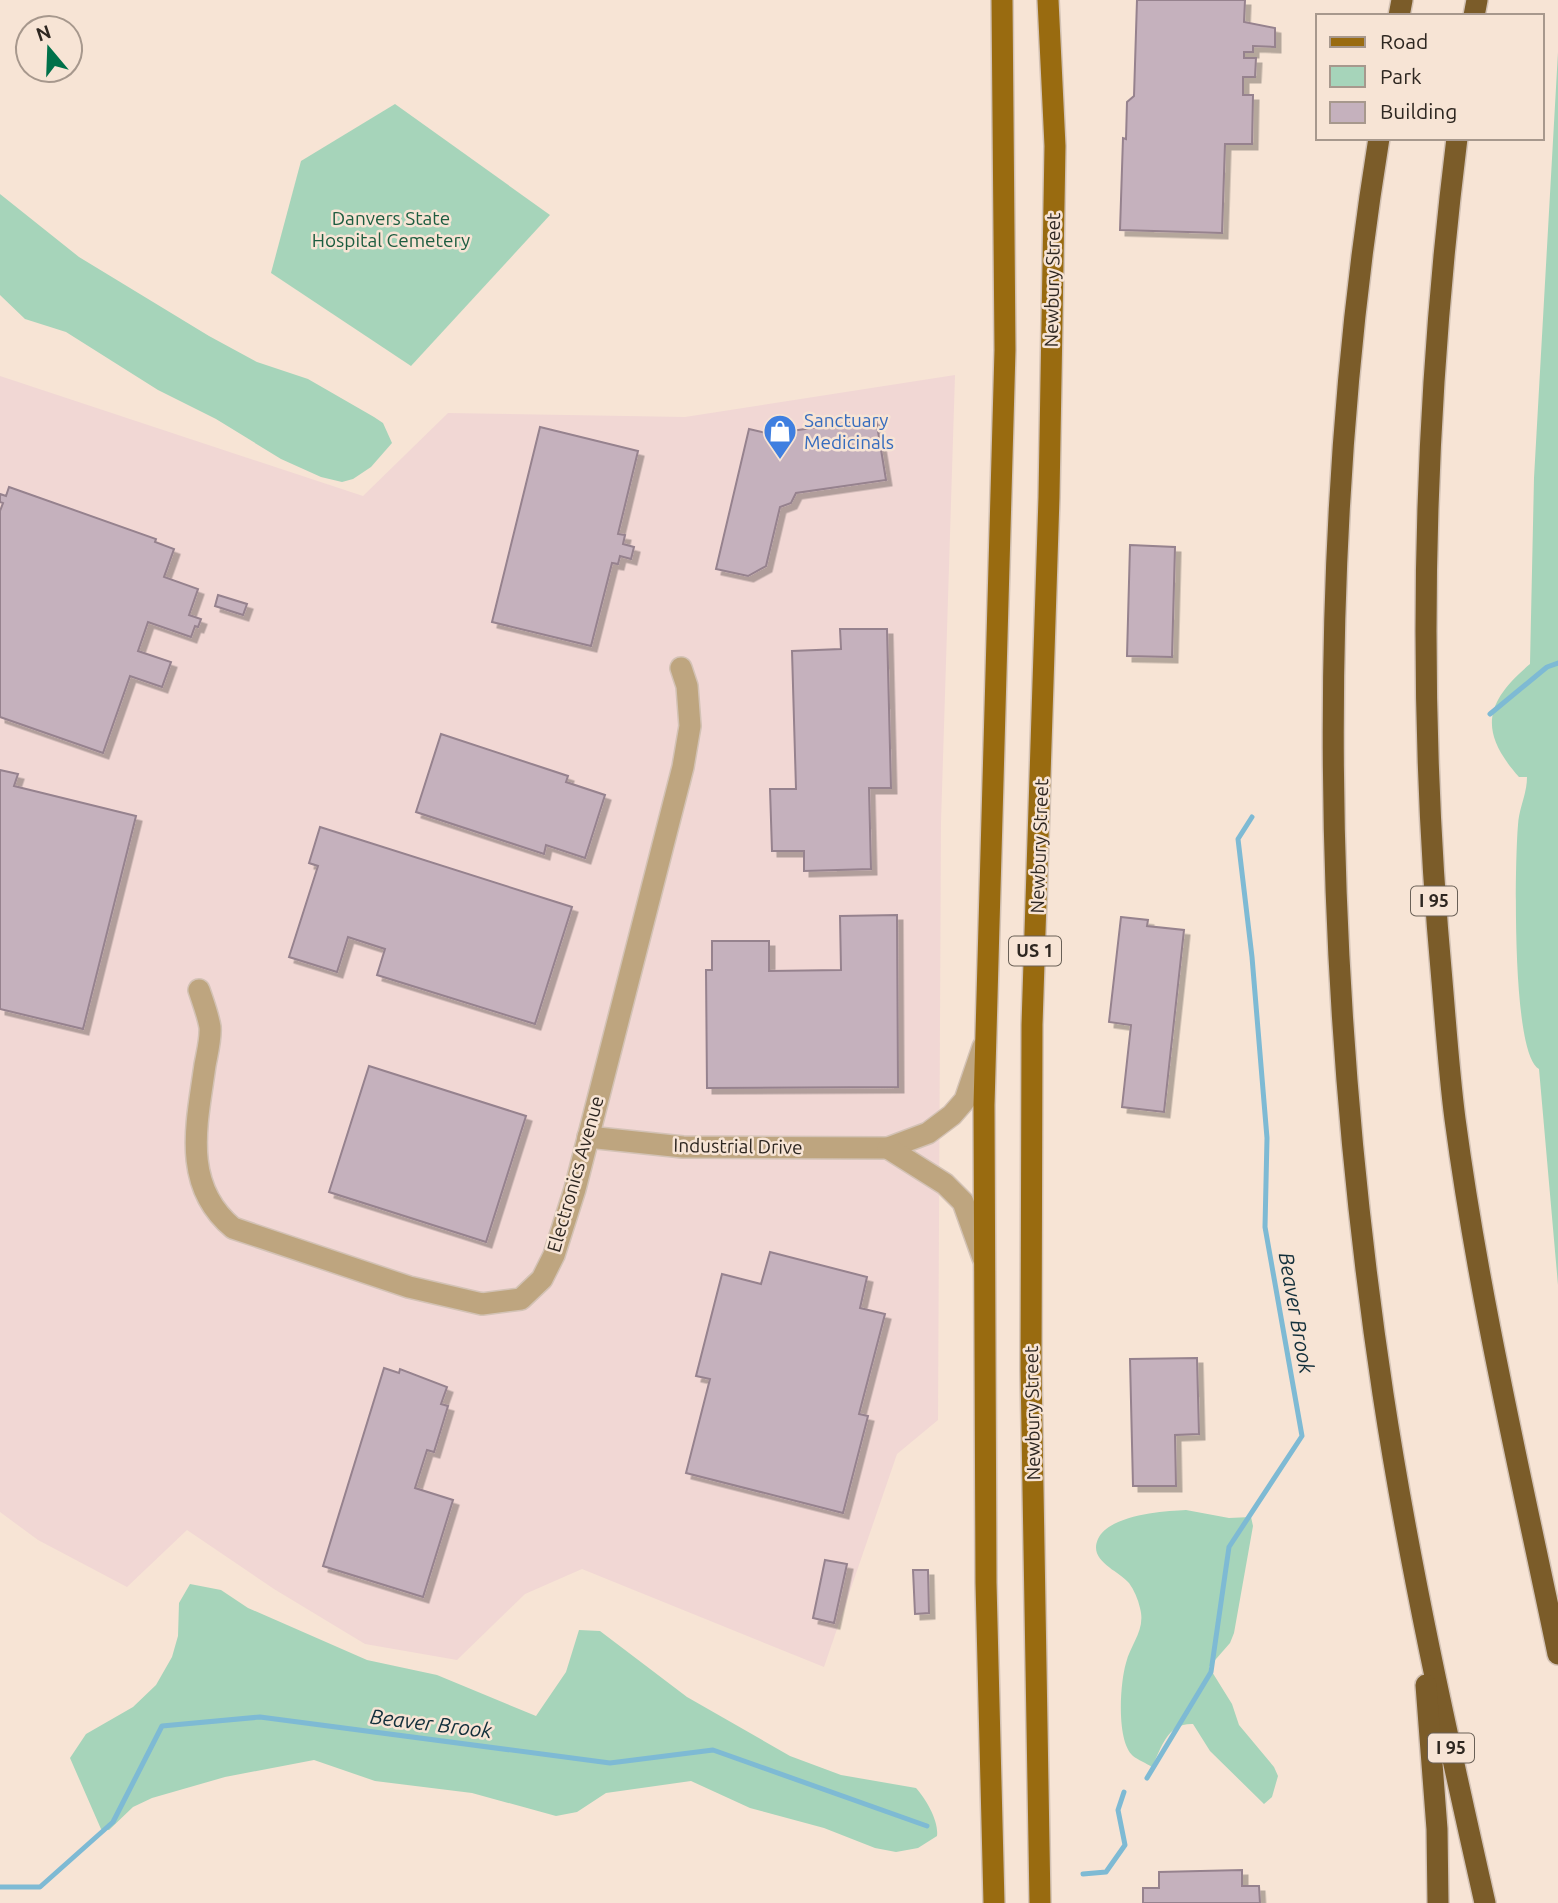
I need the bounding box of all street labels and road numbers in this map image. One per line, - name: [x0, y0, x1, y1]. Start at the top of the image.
- street label: Newbury Street: [1040, 212, 1064, 348]
- street label: Newbury Street: [1026, 778, 1052, 914]
- road number: I 95: [1411, 887, 1457, 916]
- road number: US 1: [1009, 936, 1061, 966]
- street label: Electronics Avenue: [542, 1093, 608, 1255]
- street label: Industrial Drive: [673, 1134, 803, 1158]
- street label: Newbury Street: [1020, 1345, 1044, 1481]
- road number: I 95: [1428, 1734, 1474, 1763]

